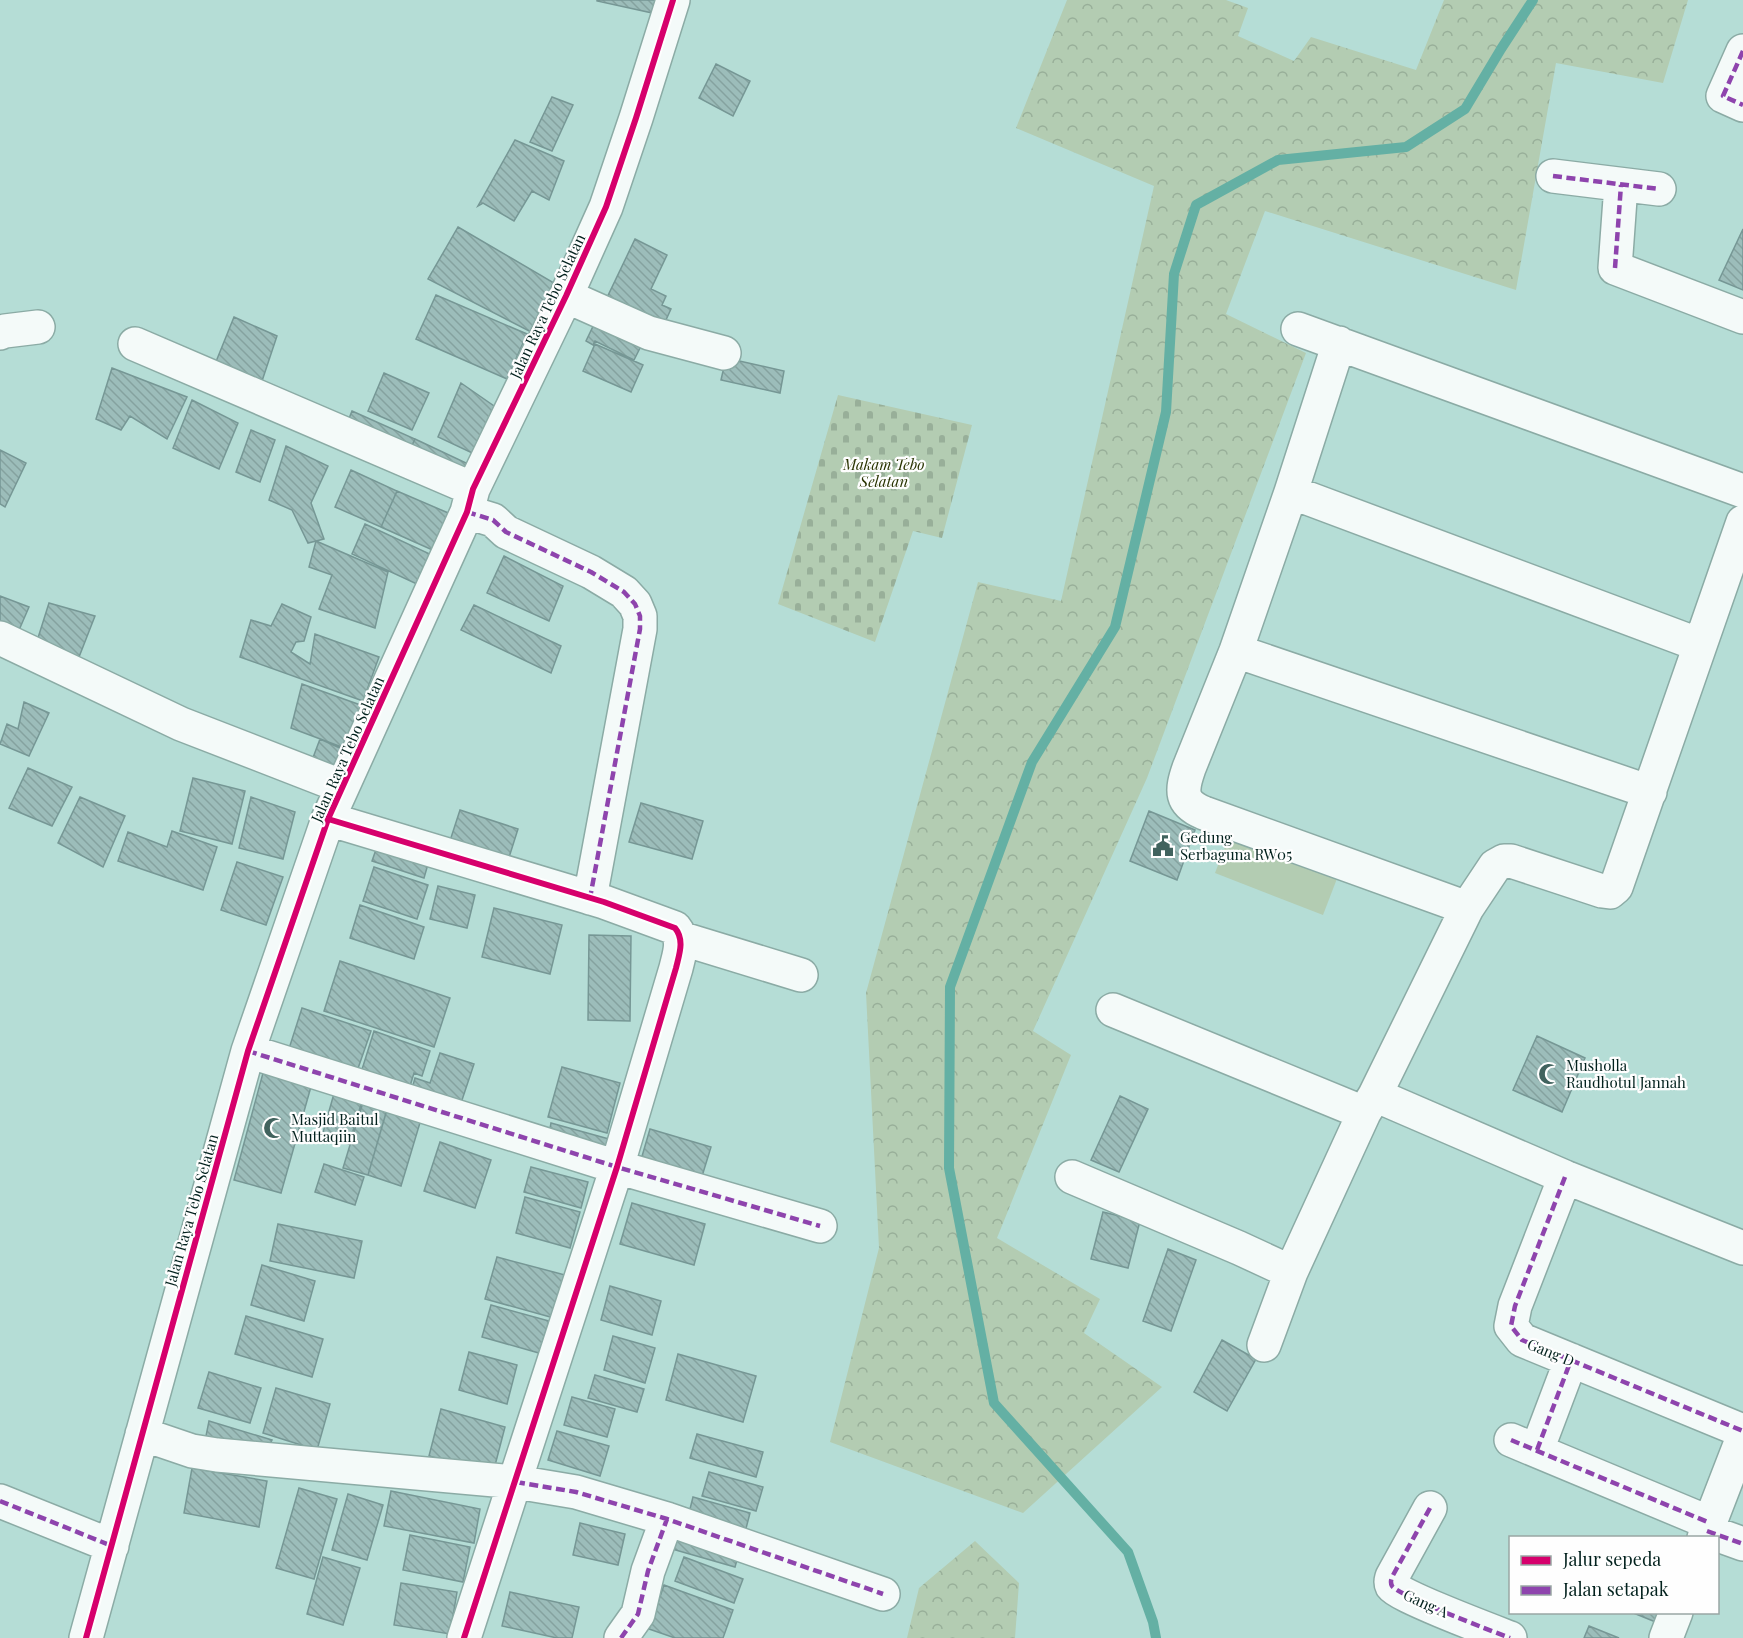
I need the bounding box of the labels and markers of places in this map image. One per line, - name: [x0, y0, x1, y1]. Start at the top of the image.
- place label: Gedung Serbaguna RW05: [1180, 827, 1292, 864]
- public building icon: Gedung Serbaguna RW05: [1151, 834, 1175, 858]
- place label: Musholla Raudhotul Jannah: [1566, 1055, 1686, 1092]
- mosque icon: Musholla Raudhotul Jannah: [1537, 1062, 1561, 1086]
- place label: Masjid Baitul Muttaqiin: [291, 1109, 379, 1146]
- mosque icon: Masjid Baitul Muttaqiin: [262, 1116, 286, 1140]

